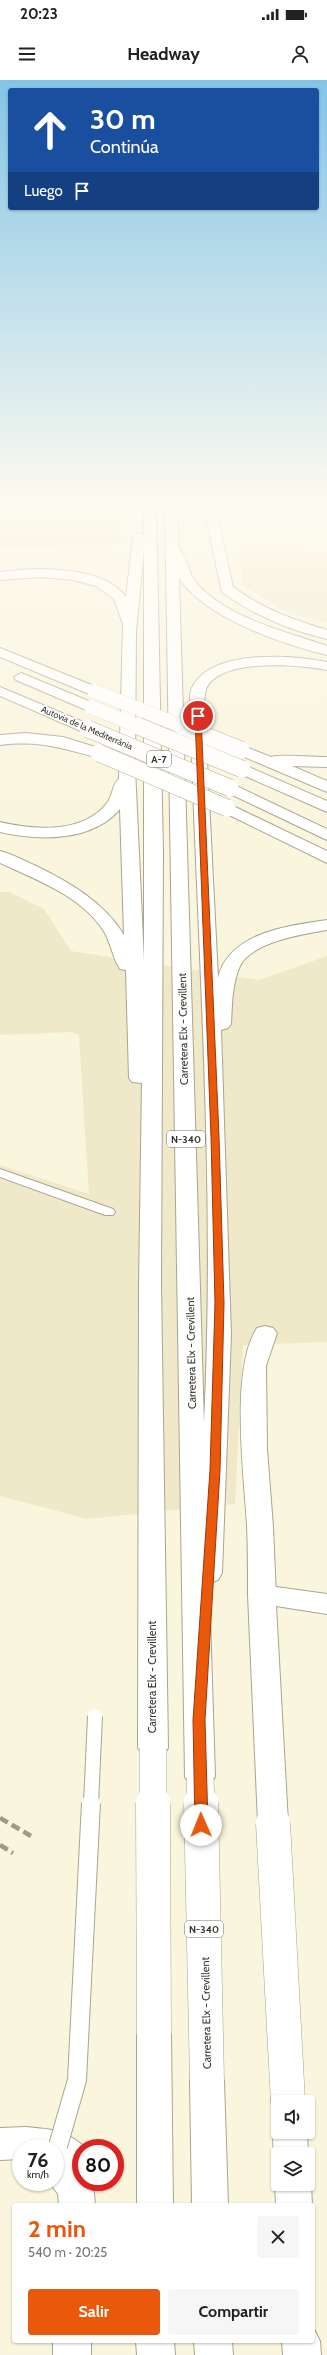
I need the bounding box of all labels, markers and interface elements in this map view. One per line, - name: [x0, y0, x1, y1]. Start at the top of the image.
- text: 20:23: [20, 5, 58, 23]
- icon: menu: [16, 43, 38, 65]
- text: Headway: [127, 43, 200, 65]
- icon: person: [289, 43, 311, 65]
- text: 30 m: [90, 102, 156, 136]
- icon: ahead: [24, 104, 76, 156]
- text: Continúa: [90, 136, 159, 158]
- icon: arrive: [71, 180, 93, 202]
- text: Luego: [24, 182, 63, 200]
- pin: [181, 699, 215, 733]
- street label: Autovia de la Mediterrània: [40, 703, 135, 752]
- icon: arrive: [187, 705, 209, 727]
- road number: A-7: [147, 751, 171, 767]
- street label: Carretera Elx - Crevillent: [175, 972, 191, 1085]
- road number: N-340: [167, 1131, 205, 1147]
- street label: Carretera Elx - Crevillent: [183, 1296, 199, 1409]
- street label: Carretera Elx - Crevillent: [145, 1621, 159, 1733]
- position arrow: [180, 1804, 222, 1846]
- road number: N-340: [185, 1921, 223, 1937]
- street label: Carretera Elx - Crevillent: [198, 1956, 214, 2069]
- map controls: [271, 2095, 315, 2191]
- button: sound: [271, 2095, 315, 2139]
- speed limit sign: 80: [72, 2139, 124, 2191]
- button: layers: [271, 2147, 315, 2191]
- text: 76: [28, 2148, 49, 2172]
- text: km/h: [27, 2168, 49, 2181]
- text: 2 min: [28, 2214, 86, 2243]
- button: close: [257, 2216, 299, 2258]
- text: 540 m · 20:25: [28, 2244, 107, 2260]
- button: Salir: [28, 2289, 160, 2335]
- button: Compartir: [168, 2289, 299, 2335]

